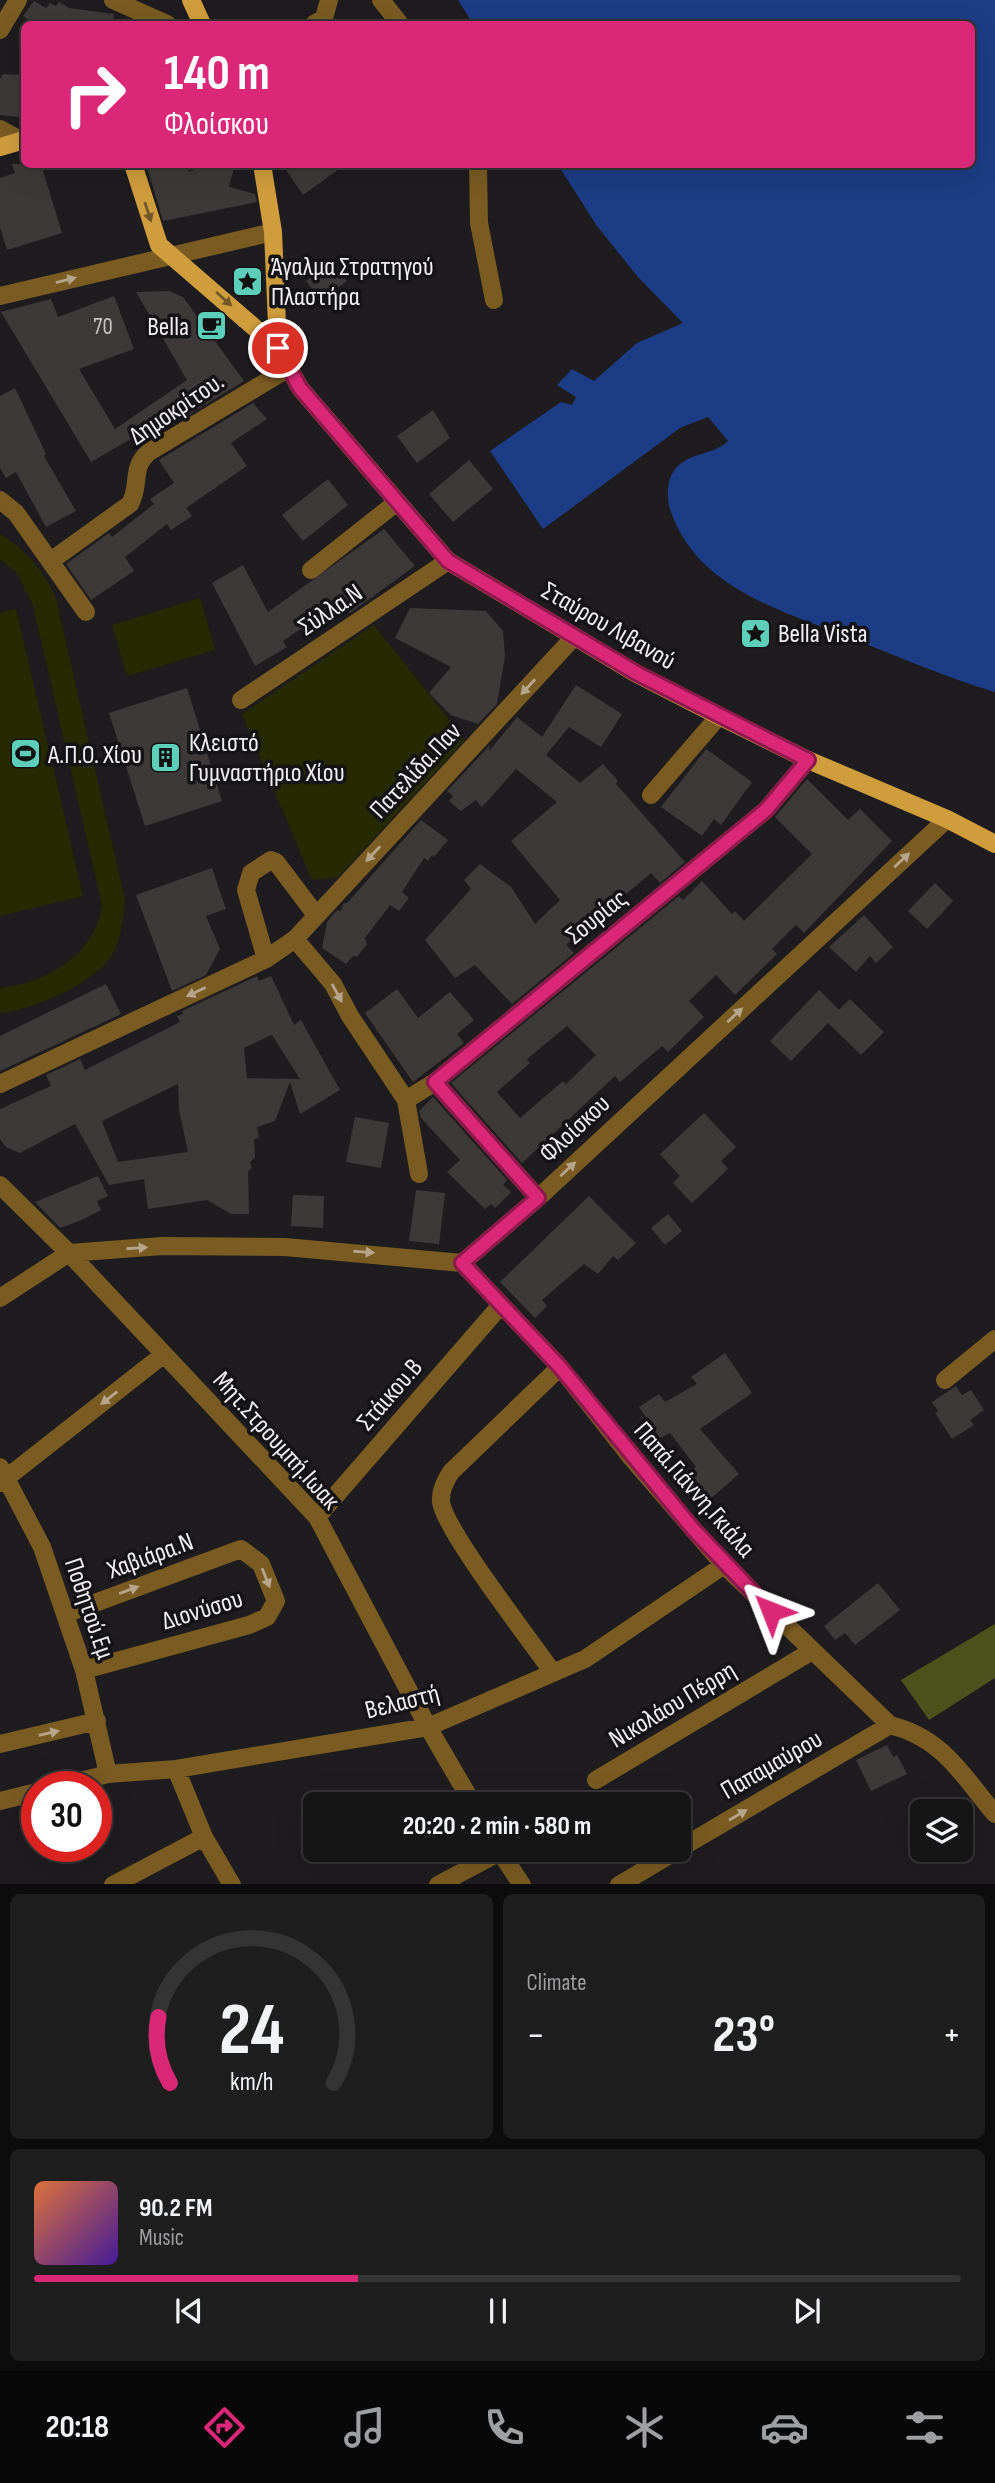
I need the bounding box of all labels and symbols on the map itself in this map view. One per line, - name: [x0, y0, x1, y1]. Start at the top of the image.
- one-way arrow: [144, 202, 154, 223]
- place label: Άγαλμα Στρατηγού Πλαστήρα: [271, 252, 434, 313]
- place icon: Άγαλμα Στρατηγού Πλαστήρα: [231, 264, 265, 298]
- one-way arrow: [55, 274, 77, 285]
- one-way arrow: [215, 291, 232, 306]
- cafe icon: Bella: [195, 309, 229, 343]
- place label: Bella: [147, 312, 189, 343]
- house number: 70: [93, 313, 113, 341]
- pin: [248, 318, 308, 378]
- street label: Δημοκρίτου.: [124, 366, 230, 452]
- street label: Σταύρου Λιβανού: [536, 575, 681, 677]
- street label: Σύλλα.Ν: [293, 578, 369, 643]
- place icon: Bella Vista: [738, 616, 772, 650]
- place label: Bella Vista: [778, 619, 868, 650]
- one-way arrow: [520, 678, 536, 696]
- street label: Πατελίδα.Παν: [364, 716, 468, 826]
- place label: Κλειστό Γυμναστήριο Χίου: [189, 728, 345, 789]
- sports icon: Α.Π.Ο. Χίου: [8, 737, 42, 771]
- place label: Α.Π.Ο. Χίου: [47, 740, 142, 771]
- building icon: Κλειστό Γυμναστήριο Χίου: [149, 740, 183, 774]
- one-way arrow: [365, 845, 381, 862]
- one-way arrow: [893, 853, 910, 869]
- street label: Σουρίας: [560, 883, 634, 951]
- one-way arrow: [331, 983, 343, 1002]
- one-way arrow: [186, 986, 207, 997]
- one-way arrow: [726, 1007, 744, 1023]
- street label: Φλοίσκου: [533, 1089, 617, 1170]
- one-way arrow: [559, 1162, 576, 1178]
- one-way arrow: [126, 1242, 148, 1253]
- one-way arrow: [353, 1247, 375, 1258]
- street label: Στάικου.Β: [351, 1353, 430, 1437]
- street label: Μητ.Στρουμπή.Ιωακ: [206, 1366, 346, 1516]
- one-way arrow: [101, 1390, 119, 1405]
- street label: Παπά.Γιάννη.Γκιάλα: [627, 1416, 761, 1564]
- street label: Χαβιάρα.Ν: [102, 1527, 198, 1587]
- street label: Ποθητού.Εμ: [57, 1554, 120, 1663]
- one-way arrow: [261, 1568, 272, 1589]
- position arrow: [734, 1574, 808, 1648]
- street label: Διονύσου: [158, 1584, 247, 1637]
- one-way arrow: [118, 1585, 139, 1596]
- street label: Νικολάου Πέρρη: [604, 1655, 742, 1755]
- street label: Βελαστή: [362, 1678, 443, 1727]
- street label: Παπαμαύρου: [715, 1724, 828, 1807]
- one-way arrow: [38, 1727, 60, 1738]
- speed limit sign: 30: [21, 1771, 112, 1862]
- one-way arrow: [728, 1808, 747, 1821]

